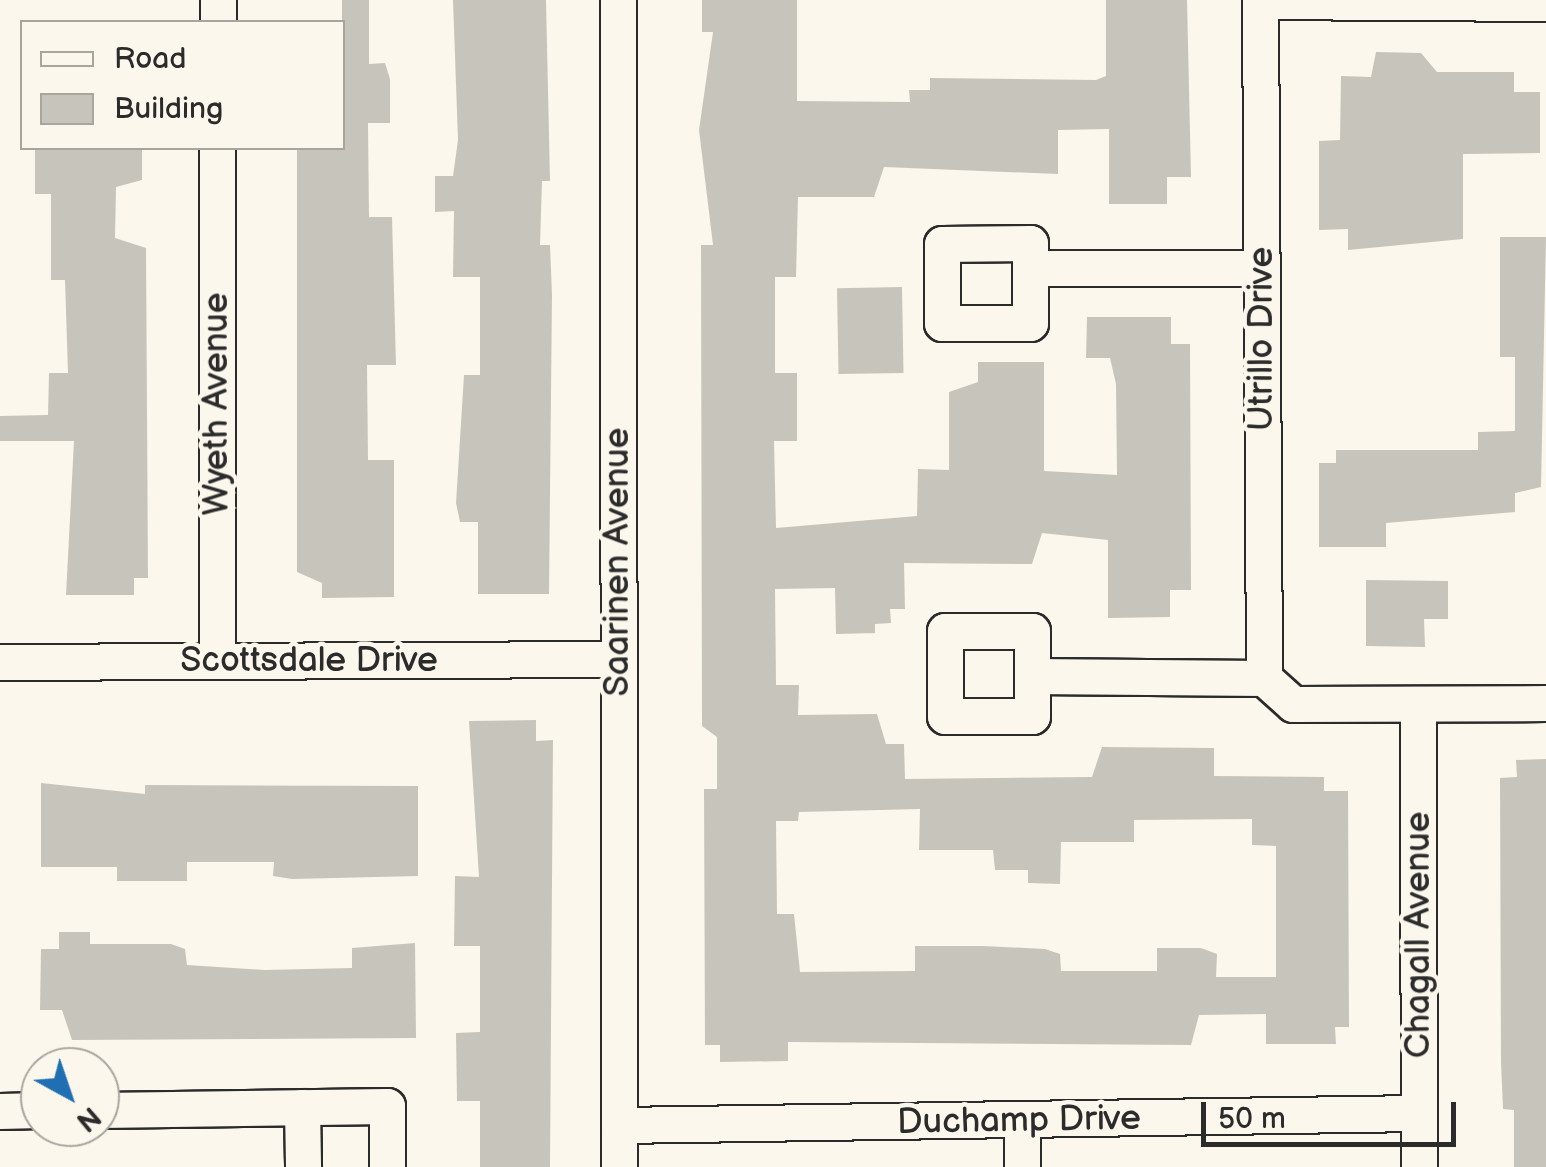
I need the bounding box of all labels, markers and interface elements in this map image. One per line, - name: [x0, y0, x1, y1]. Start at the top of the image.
- legend: [20, 20, 345, 150]
- text: Road: [114, 41, 187, 77]
- text: Building: [114, 91, 223, 127]
- street label: Utrillo Drive: [1241, 247, 1283, 431]
- street label: Wyeth Avenue: [196, 293, 238, 515]
- street label: Saarinen Avenue: [597, 428, 639, 696]
- street label: Scottsdale Drive: [180, 640, 438, 682]
- street label: Chagall Avenue: [1398, 812, 1440, 1058]
- north arrow: [20, 1047, 120, 1147]
- scale bar: [1206, 1082, 1461, 1144]
- street label: Duchamp Drive: [897, 1098, 1141, 1144]
- text: N: [70, 1099, 107, 1138]
- text: 50 m: [1218, 1101, 1286, 1137]

